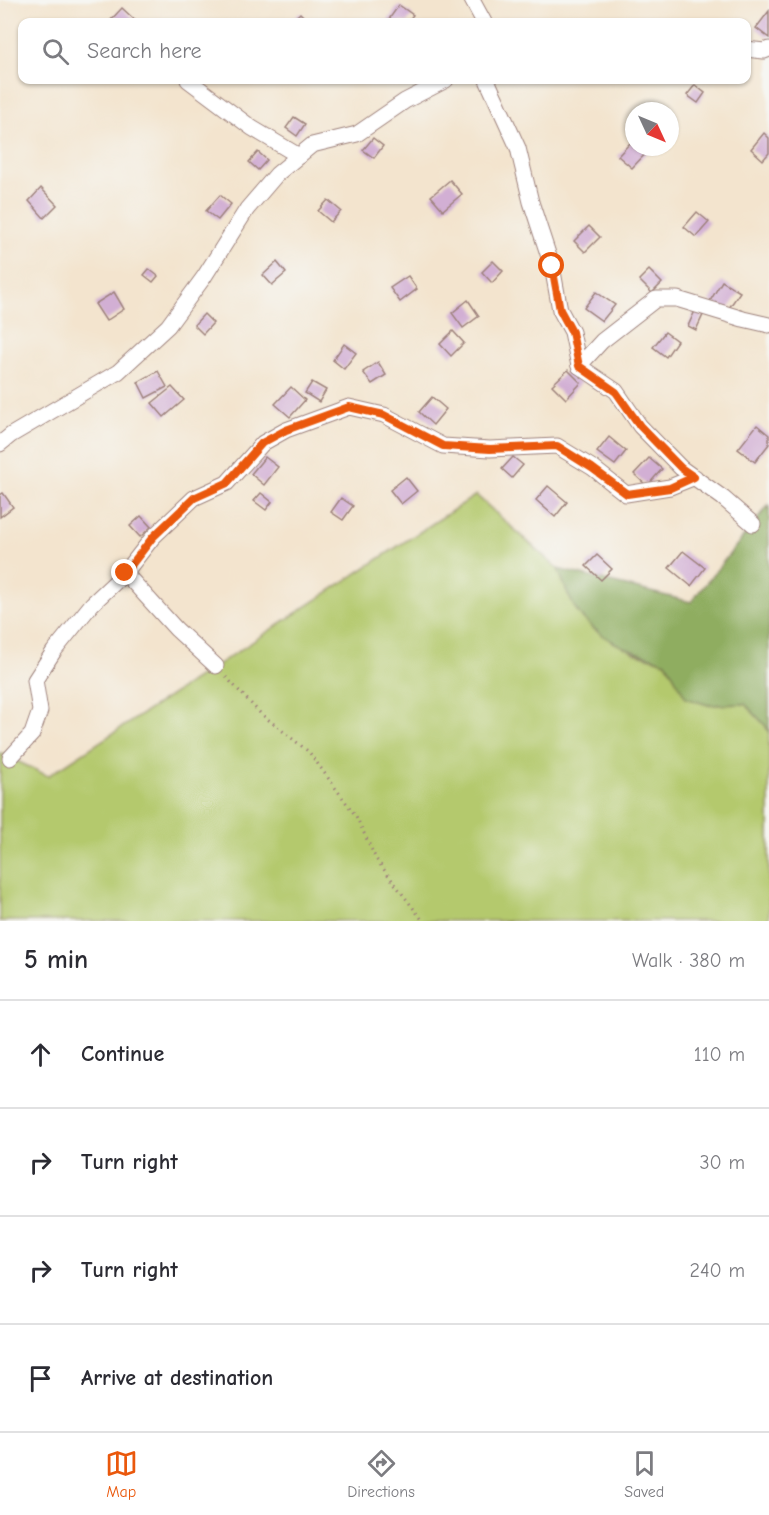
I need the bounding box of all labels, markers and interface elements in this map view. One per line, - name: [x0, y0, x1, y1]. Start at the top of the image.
- search box: [18, 18, 751, 84]
- icon: search: [39, 35, 72, 68]
- text: Search here: [87, 38, 202, 64]
- north arrow: [625, 102, 679, 156]
- route start: [538, 252, 564, 278]
- route end: [111, 559, 137, 585]
- text: 5 min: [24, 945, 88, 975]
- text: Walk · 380 m: [632, 949, 745, 972]
- icon: ahead: [24, 1038, 57, 1071]
- text: Continue: [81, 1041, 164, 1067]
- text: 110 m: [694, 1043, 745, 1066]
- icon: right: [24, 1146, 57, 1179]
- text: Turn right: [81, 1149, 178, 1175]
- text: 30 m: [699, 1151, 745, 1174]
- icon: right: [24, 1254, 57, 1287]
- text: Turn right: [81, 1257, 178, 1283]
- text: 240 m: [690, 1259, 745, 1282]
- icon: arrive: [24, 1362, 57, 1395]
- text: Arrive at destination: [81, 1365, 273, 1391]
- tab: Map: [105, 1447, 138, 1501]
- tab: Directions: [347, 1447, 415, 1501]
- tab: Saved: [624, 1447, 664, 1501]

